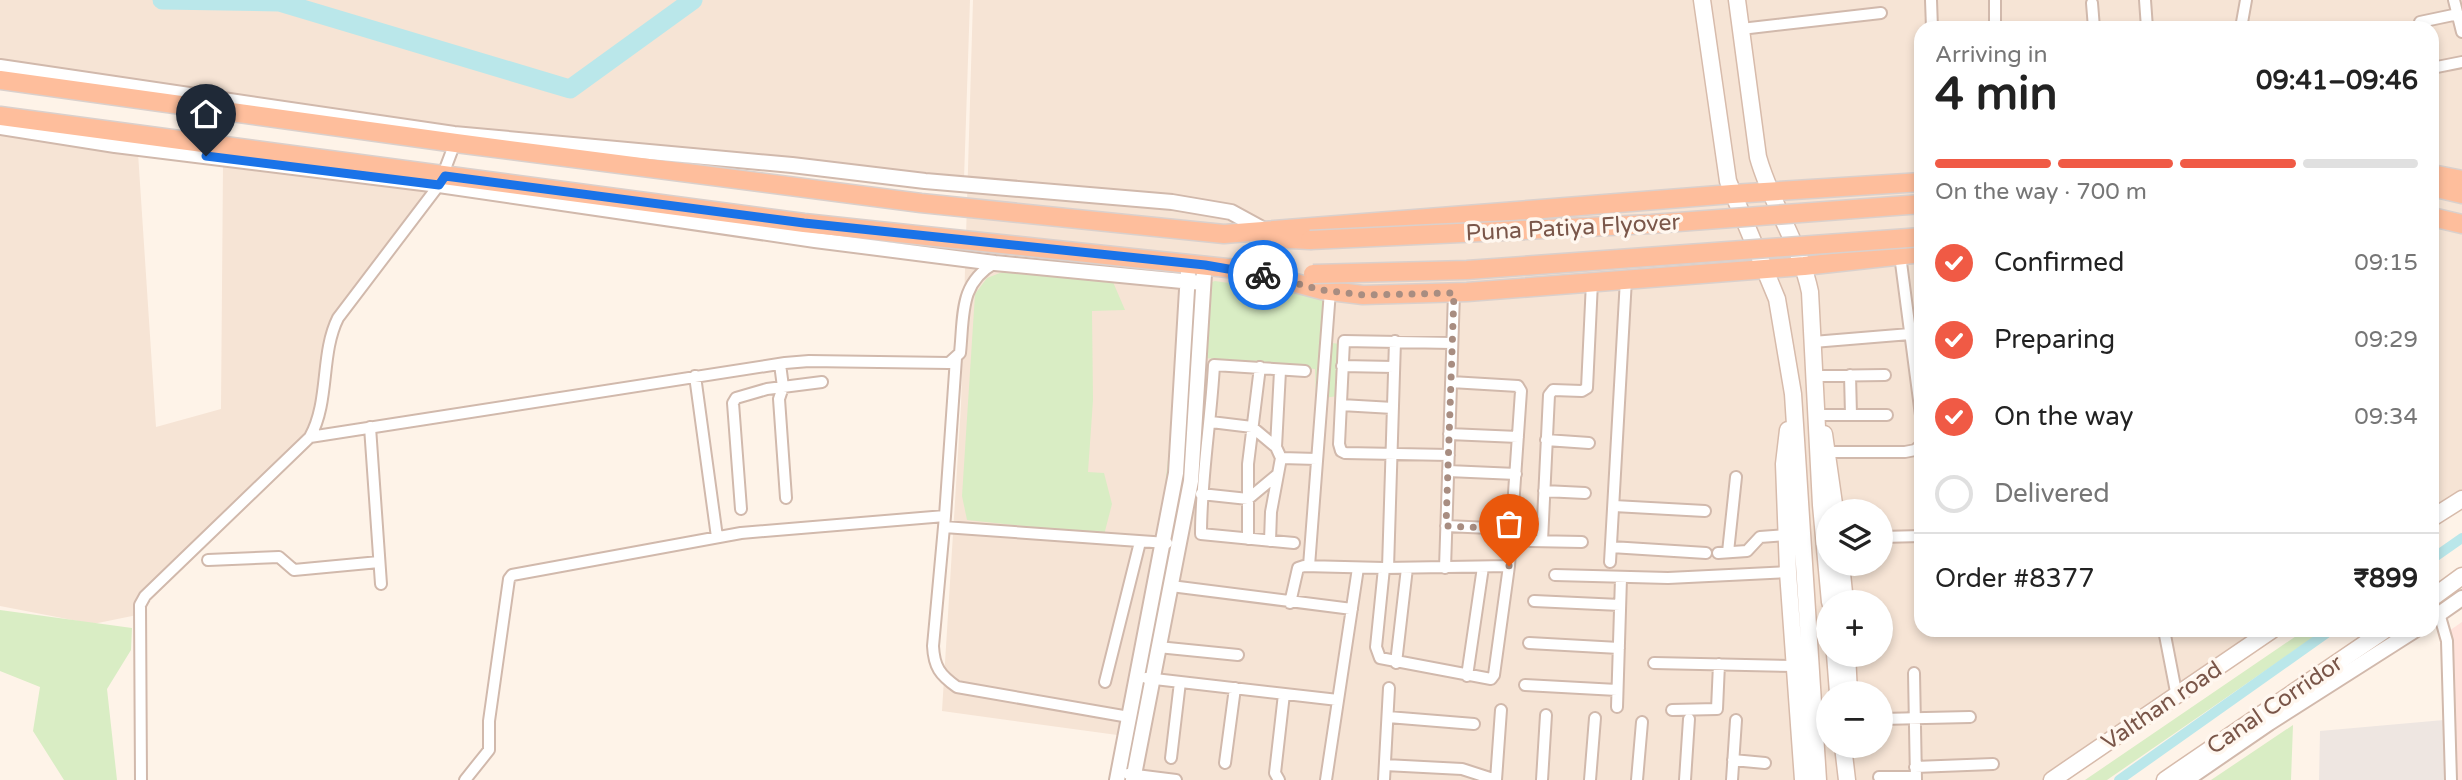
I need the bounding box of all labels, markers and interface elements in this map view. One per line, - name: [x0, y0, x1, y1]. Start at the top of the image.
- text: Arriving in: [1935, 41, 2048, 69]
- text: 09:41–09:46: [2256, 65, 2418, 96]
- text: 4 min: [1935, 67, 2058, 122]
- pin: [176, 84, 236, 156]
- icon: home: [187, 95, 225, 133]
- text: On the way · 700 m: [1935, 178, 2147, 206]
- street label: Puna Patiya Flyover: [1465, 208, 1681, 248]
- courier: [1228, 240, 1298, 310]
- icon: check: [1935, 244, 1973, 282]
- text: Confirmed: [1994, 247, 2124, 278]
- text: 09:15: [2354, 249, 2418, 277]
- icon: bike: [1244, 256, 1282, 294]
- icon: check: [1935, 321, 1973, 359]
- text: Preparing: [1994, 324, 2115, 355]
- text: 09:29: [2354, 326, 2418, 354]
- icon: check: [1935, 398, 1973, 436]
- text: On the way: [1994, 401, 2134, 432]
- text: 09:34: [2354, 403, 2418, 431]
- text: Delivered: [1994, 478, 2110, 509]
- pin: [1479, 494, 1539, 566]
- map controls: [1816, 499, 1893, 758]
- button: layers: [1816, 499, 1893, 576]
- icon: bag: [1490, 505, 1528, 543]
- text: Order #8377: [1935, 563, 2095, 594]
- text: ₹899: [2354, 563, 2418, 594]
- button: +: [1816, 590, 1893, 667]
- street label: Canal Corridor: [2202, 649, 2348, 761]
- street label: Valthan road: [2097, 656, 2227, 756]
- button: −: [1816, 681, 1893, 758]

